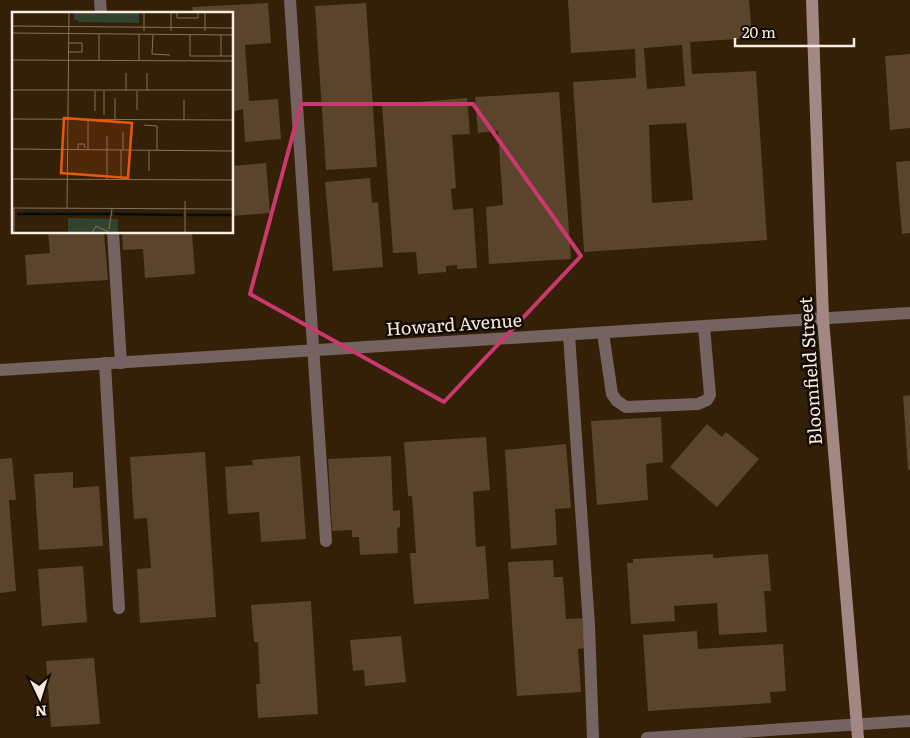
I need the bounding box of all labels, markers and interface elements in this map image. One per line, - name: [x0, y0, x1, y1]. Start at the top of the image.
- inset map: [12, 12, 234, 234]
- scale bar: [735, 15, 854, 47]
- text: 20 m: [742, 20, 776, 43]
- street label: Bloomfield Street: [791, 295, 828, 446]
- street label: Howard Avenue: [385, 305, 523, 342]
- north arrow: [15, 673, 65, 723]
- text: N: [34, 702, 48, 722]

